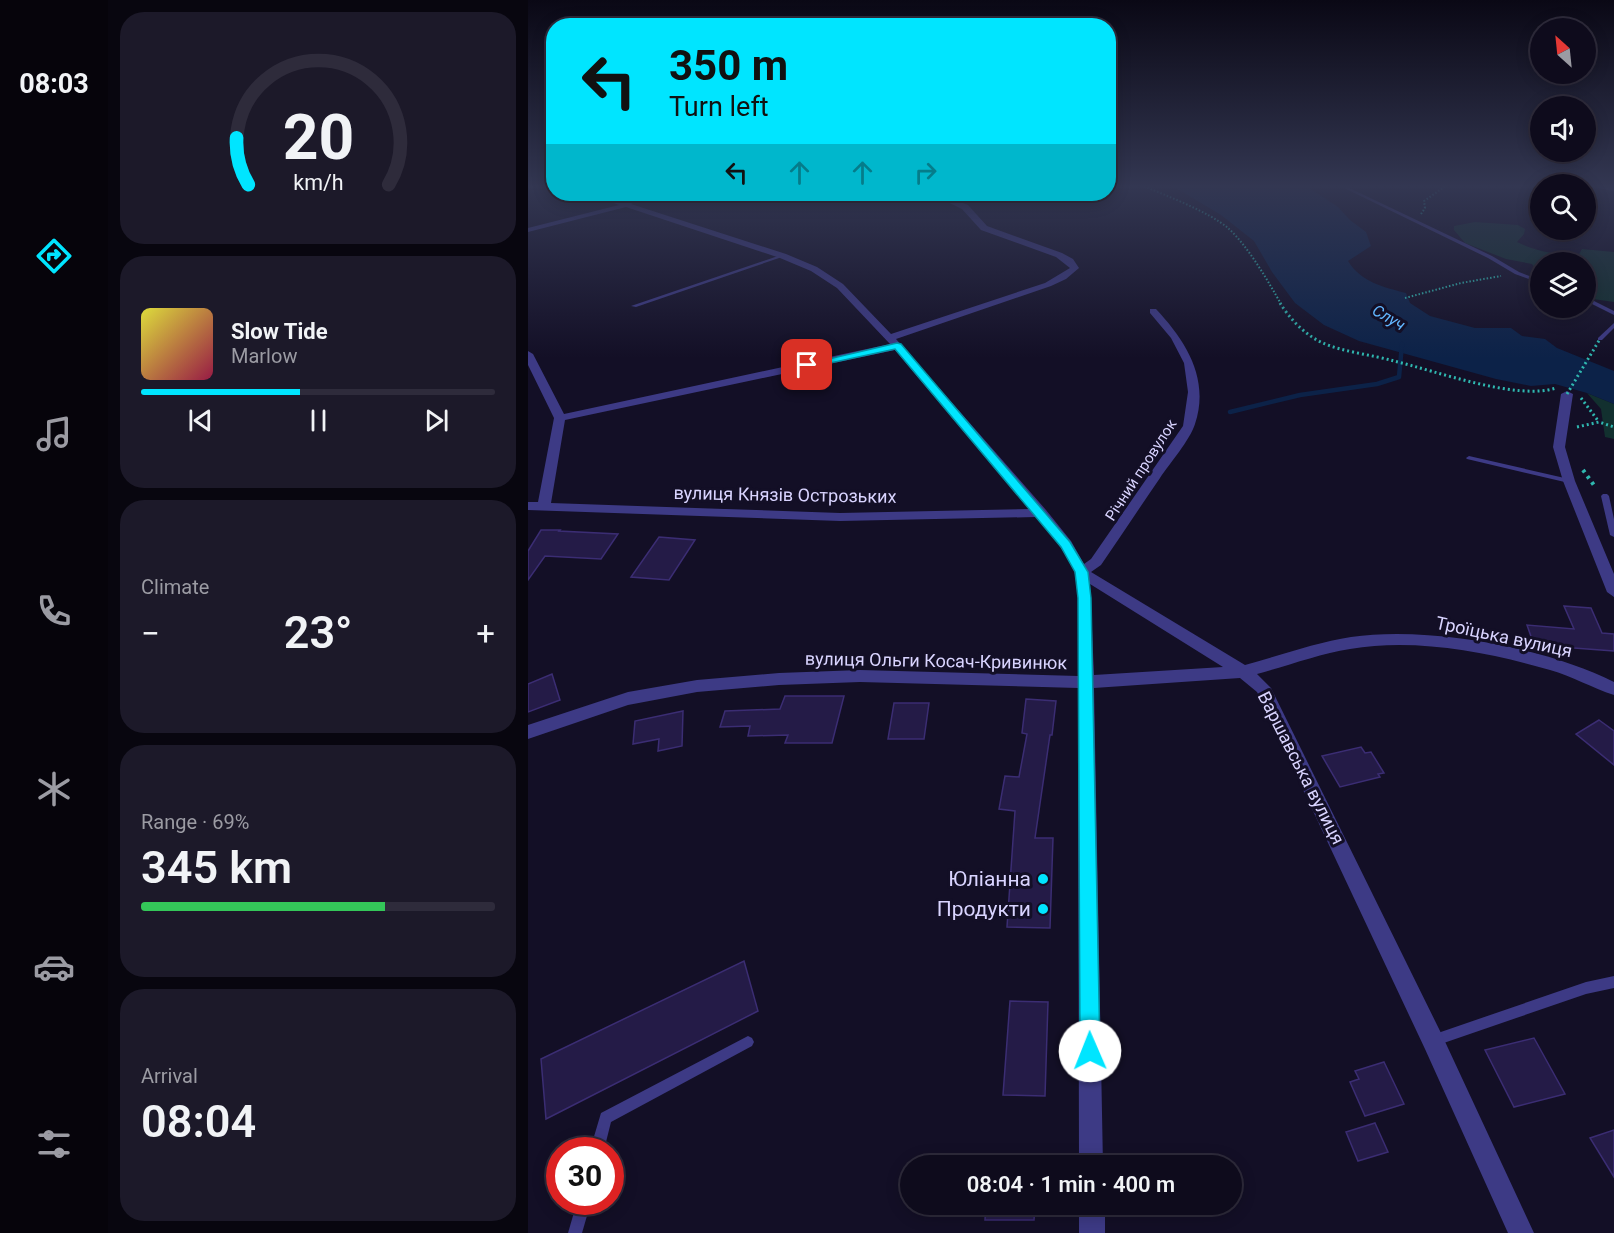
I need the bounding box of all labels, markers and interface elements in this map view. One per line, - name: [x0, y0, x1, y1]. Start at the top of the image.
- north arrow: [1530, 18, 1596, 84]
- map controls: [1530, 18, 1596, 318]
- text: 350 m: [669, 41, 788, 90]
- icon: left: [570, 42, 648, 120]
- text: 08:03: [19, 68, 89, 100]
- text: Turn left: [669, 91, 769, 123]
- button: sound: [1530, 96, 1596, 162]
- text: 20: [282, 101, 354, 174]
- icon: left: [720, 156, 753, 189]
- icon: ahead: [783, 156, 816, 189]
- icon: ahead: [846, 156, 879, 189]
- icon: right: [909, 156, 942, 189]
- text: km/h: [293, 170, 343, 195]
- button: search: [1530, 174, 1596, 240]
- icon: directions: [33, 235, 75, 277]
- button: layers: [1530, 252, 1596, 318]
- water label: Случ: [1369, 300, 1409, 334]
- text: Slow Tide: [231, 319, 328, 344]
- pin: [781, 339, 832, 390]
- text: Marlow: [231, 344, 297, 368]
- icon: arrive: [790, 348, 823, 381]
- icon: previous: [184, 404, 217, 437]
- icon: pause: [302, 404, 335, 437]
- icon: next: [420, 404, 453, 437]
- icon: music: [33, 413, 75, 455]
- street label: Річний провулок: [1102, 416, 1180, 524]
- street label: вулиця Князів Острозьких: [673, 482, 897, 507]
- text: Climate: [141, 575, 209, 599]
- icon: phone: [33, 590, 75, 632]
- text: 23°: [284, 606, 352, 659]
- street label: Троїцька вулиця: [1434, 612, 1574, 661]
- text: −: [141, 614, 160, 653]
- text: +: [476, 614, 495, 653]
- street label: вулиця Ольги Косач-Кривинюк: [805, 648, 1068, 673]
- street label: Варшавська вулиця: [1254, 688, 1349, 848]
- icon: climate: [33, 768, 75, 810]
- text: Range · 69%: [141, 810, 249, 834]
- text: 345 km: [141, 841, 292, 894]
- place label: Юліанна: [948, 867, 1031, 891]
- marker: Юліанна: [1036, 872, 1050, 886]
- place label: Продукти: [937, 897, 1031, 921]
- marker: Продукти: [1036, 902, 1050, 916]
- icon: car: [33, 946, 75, 988]
- position arrow: [1058, 1019, 1122, 1083]
- text: Arrival: [141, 1064, 198, 1088]
- text: 08:04: [141, 1095, 256, 1148]
- icon: filters: [33, 1123, 75, 1165]
- speed limit sign: 30: [546, 1137, 624, 1215]
- text: 08:04 · 1 min · 400 m: [967, 1172, 1175, 1197]

